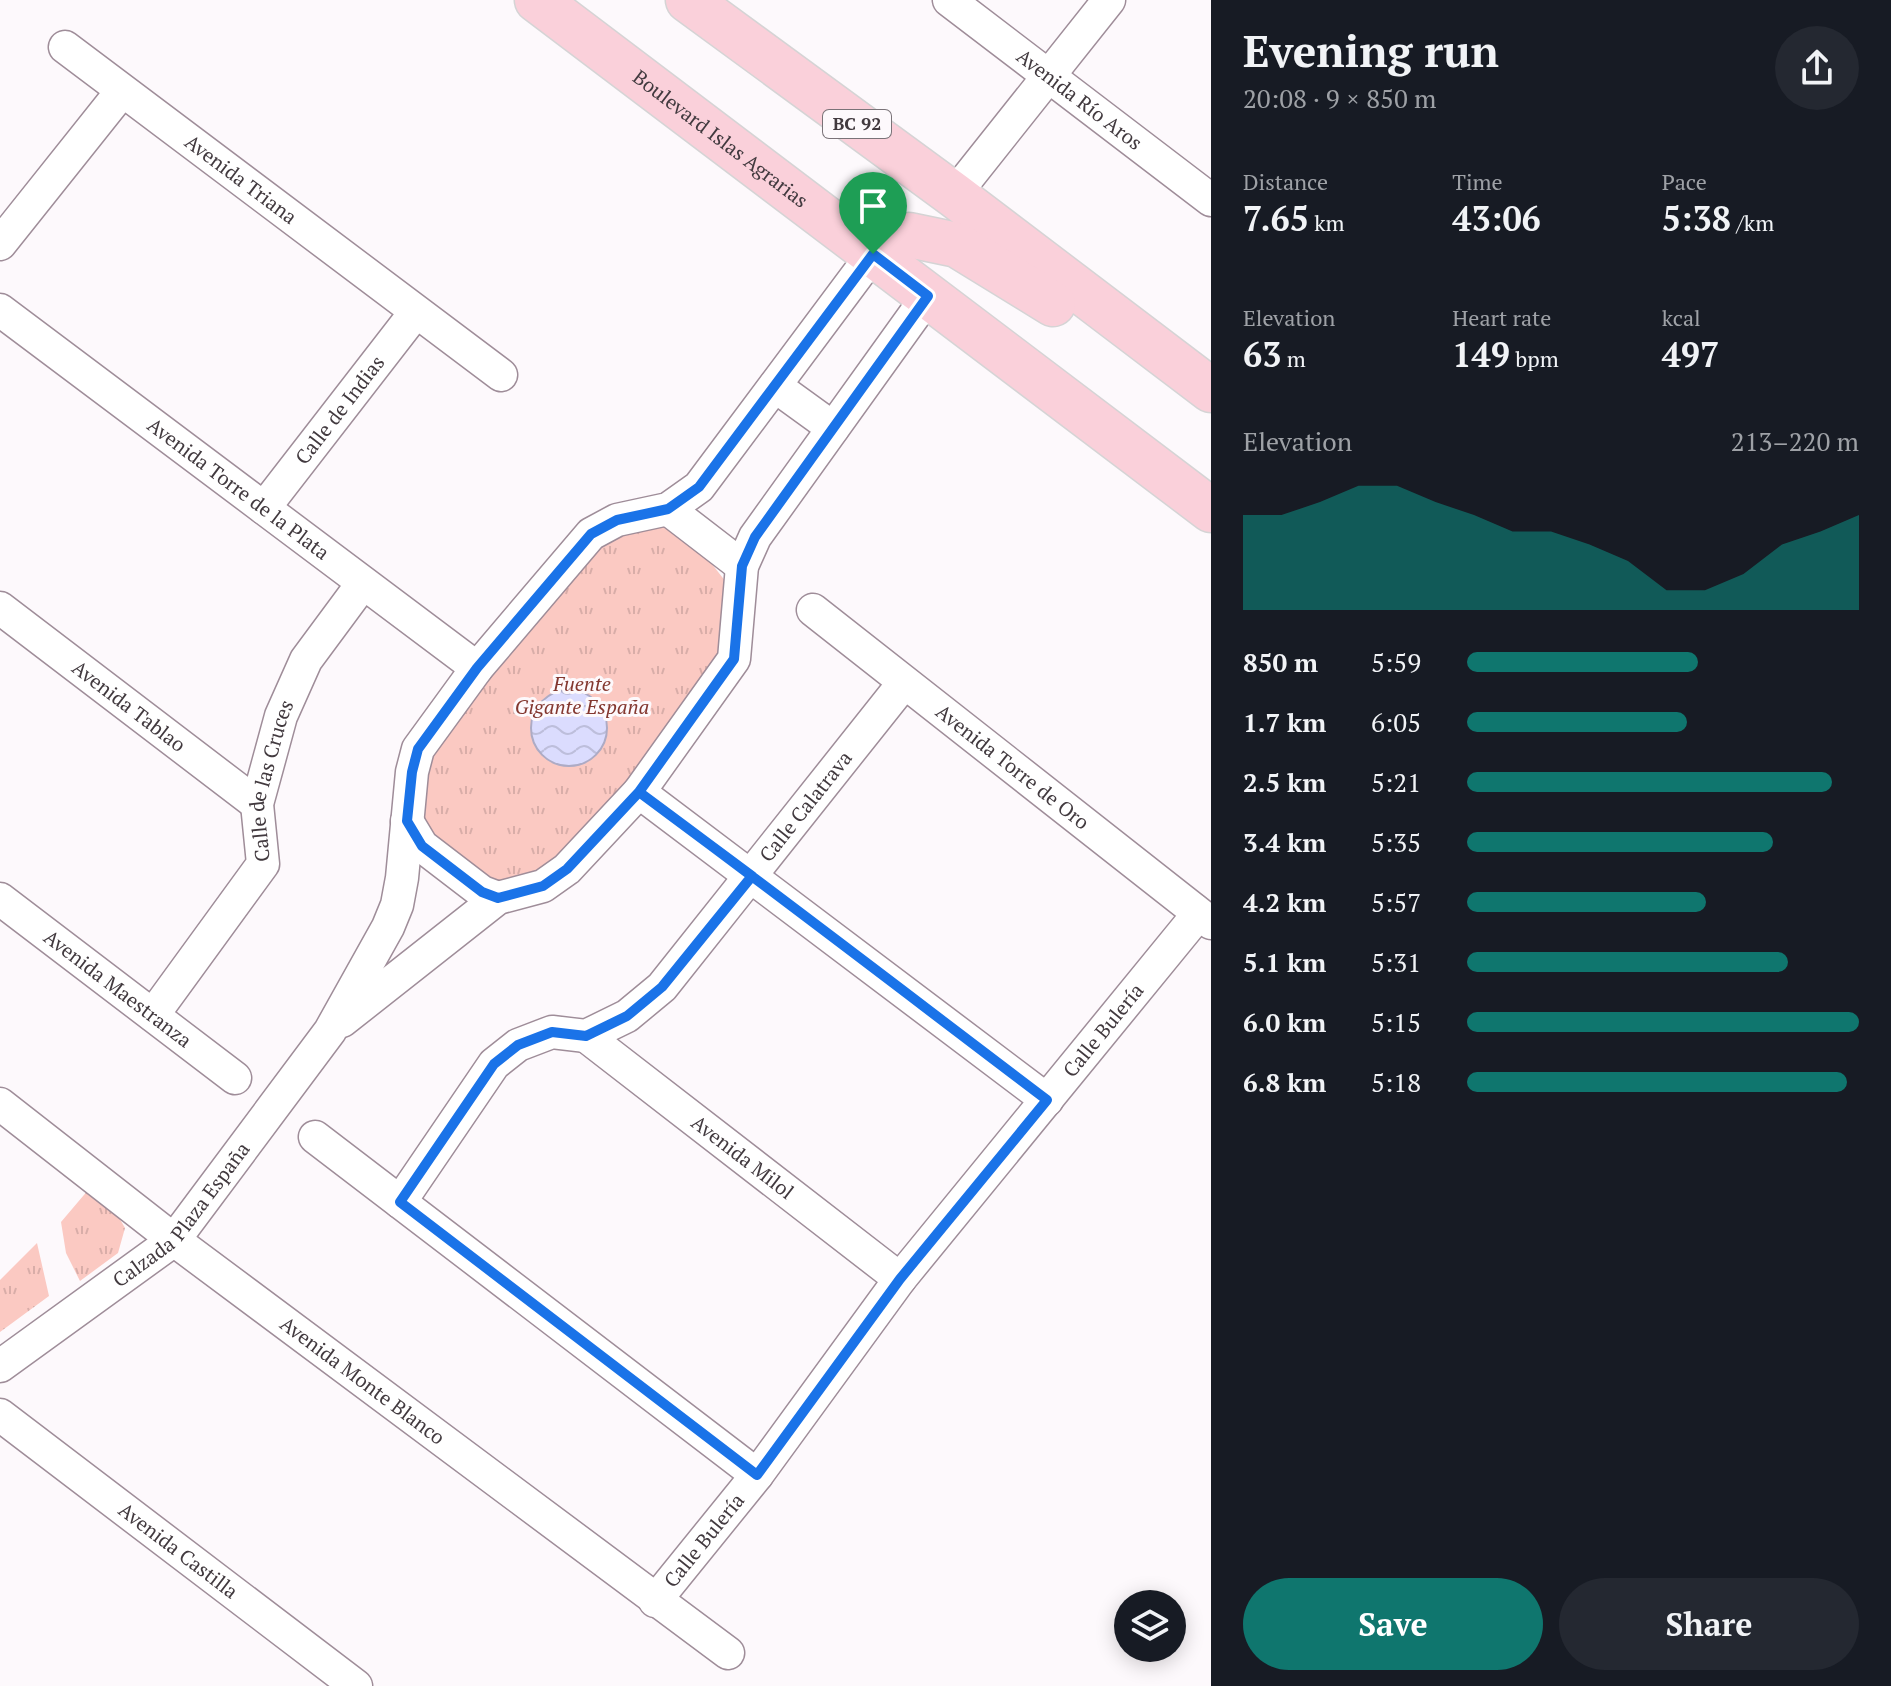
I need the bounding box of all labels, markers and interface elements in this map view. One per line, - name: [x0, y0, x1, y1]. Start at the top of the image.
- text: Evening run: [1243, 21, 1499, 80]
- button: share: [1775, 26, 1859, 110]
- street label: Avenida Río Aros: [1011, 42, 1148, 156]
- street label: Boulevard Islas Agrarias: [628, 63, 814, 214]
- text: 20:08 · 9 × 850 m: [1243, 81, 1437, 115]
- road number: BC 92: [823, 110, 891, 138]
- street label: Avenida Triana: [180, 128, 303, 230]
- text: Distance: [1243, 167, 1328, 196]
- text: Time: [1452, 167, 1503, 196]
- text: Pace: [1662, 167, 1707, 196]
- pin: [839, 172, 907, 254]
- icon: arrive: [851, 184, 895, 228]
- text: 7.65: [1243, 196, 1309, 241]
- text: 43:06: [1452, 196, 1541, 241]
- text: 5:38: [1662, 196, 1731, 241]
- text: km: [1309, 208, 1345, 237]
- text: /km: [1731, 208, 1774, 237]
- text: Elevation: [1243, 303, 1335, 332]
- text: Heart rate: [1452, 303, 1551, 332]
- text: kcal: [1662, 303, 1701, 332]
- text: 63: [1243, 332, 1281, 377]
- text: 149: [1452, 332, 1510, 377]
- text: 497: [1662, 332, 1719, 377]
- text: m: [1281, 344, 1306, 373]
- text: bpm: [1510, 344, 1559, 373]
- street label: Calle de Indias: [289, 350, 390, 470]
- street label: Avenida Torre de la Plata: [142, 411, 335, 566]
- text: Elevation: [1243, 424, 1352, 458]
- text: 213–220 m: [1731, 424, 1859, 458]
- text: 850 m: [1243, 645, 1318, 679]
- text: 5:59: [1371, 645, 1421, 679]
- street label: Avenida Tablao: [67, 654, 191, 758]
- park label: Fuente Gigante España: [515, 670, 649, 720]
- street label: Calle de las Cruces: [243, 695, 300, 863]
- street label: Avenida Torre de Oro: [931, 698, 1095, 835]
- text: 1.7 km: [1243, 705, 1326, 739]
- text: 6:05: [1371, 705, 1421, 739]
- street label: Calle Calatrava: [753, 745, 858, 867]
- text: 2.5 km: [1243, 765, 1326, 799]
- text: 5:21: [1371, 765, 1421, 799]
- text: 3.4 km: [1243, 825, 1326, 859]
- text: 5:35: [1371, 825, 1421, 859]
- text: 4.2 km: [1243, 885, 1326, 919]
- text: 5:57: [1371, 885, 1421, 919]
- street label: Avenida Maestranza: [39, 923, 198, 1053]
- text: 5.1 km: [1243, 945, 1326, 979]
- text: 5:31: [1371, 945, 1421, 979]
- street label: Calle Bulería: [1057, 977, 1149, 1083]
- text: 6.0 km: [1243, 1005, 1326, 1039]
- text: 5:15: [1371, 1005, 1421, 1039]
- text: 6.8 km: [1243, 1065, 1326, 1099]
- text: 5:18: [1371, 1065, 1421, 1099]
- street label: Avenida Milol: [686, 1109, 800, 1205]
- street label: Calzada Plaza España: [107, 1136, 256, 1293]
- street label: Avenida Monte Blanco: [275, 1310, 451, 1450]
- street label: Calle Bulería: [657, 1487, 750, 1593]
- street label: Avenida Castilla: [113, 1496, 244, 1604]
- button: Save: [1243, 1578, 1543, 1670]
- button: Share: [1559, 1578, 1859, 1670]
- map controls: [1114, 1590, 1186, 1662]
- button: layers: [1114, 1590, 1186, 1662]

